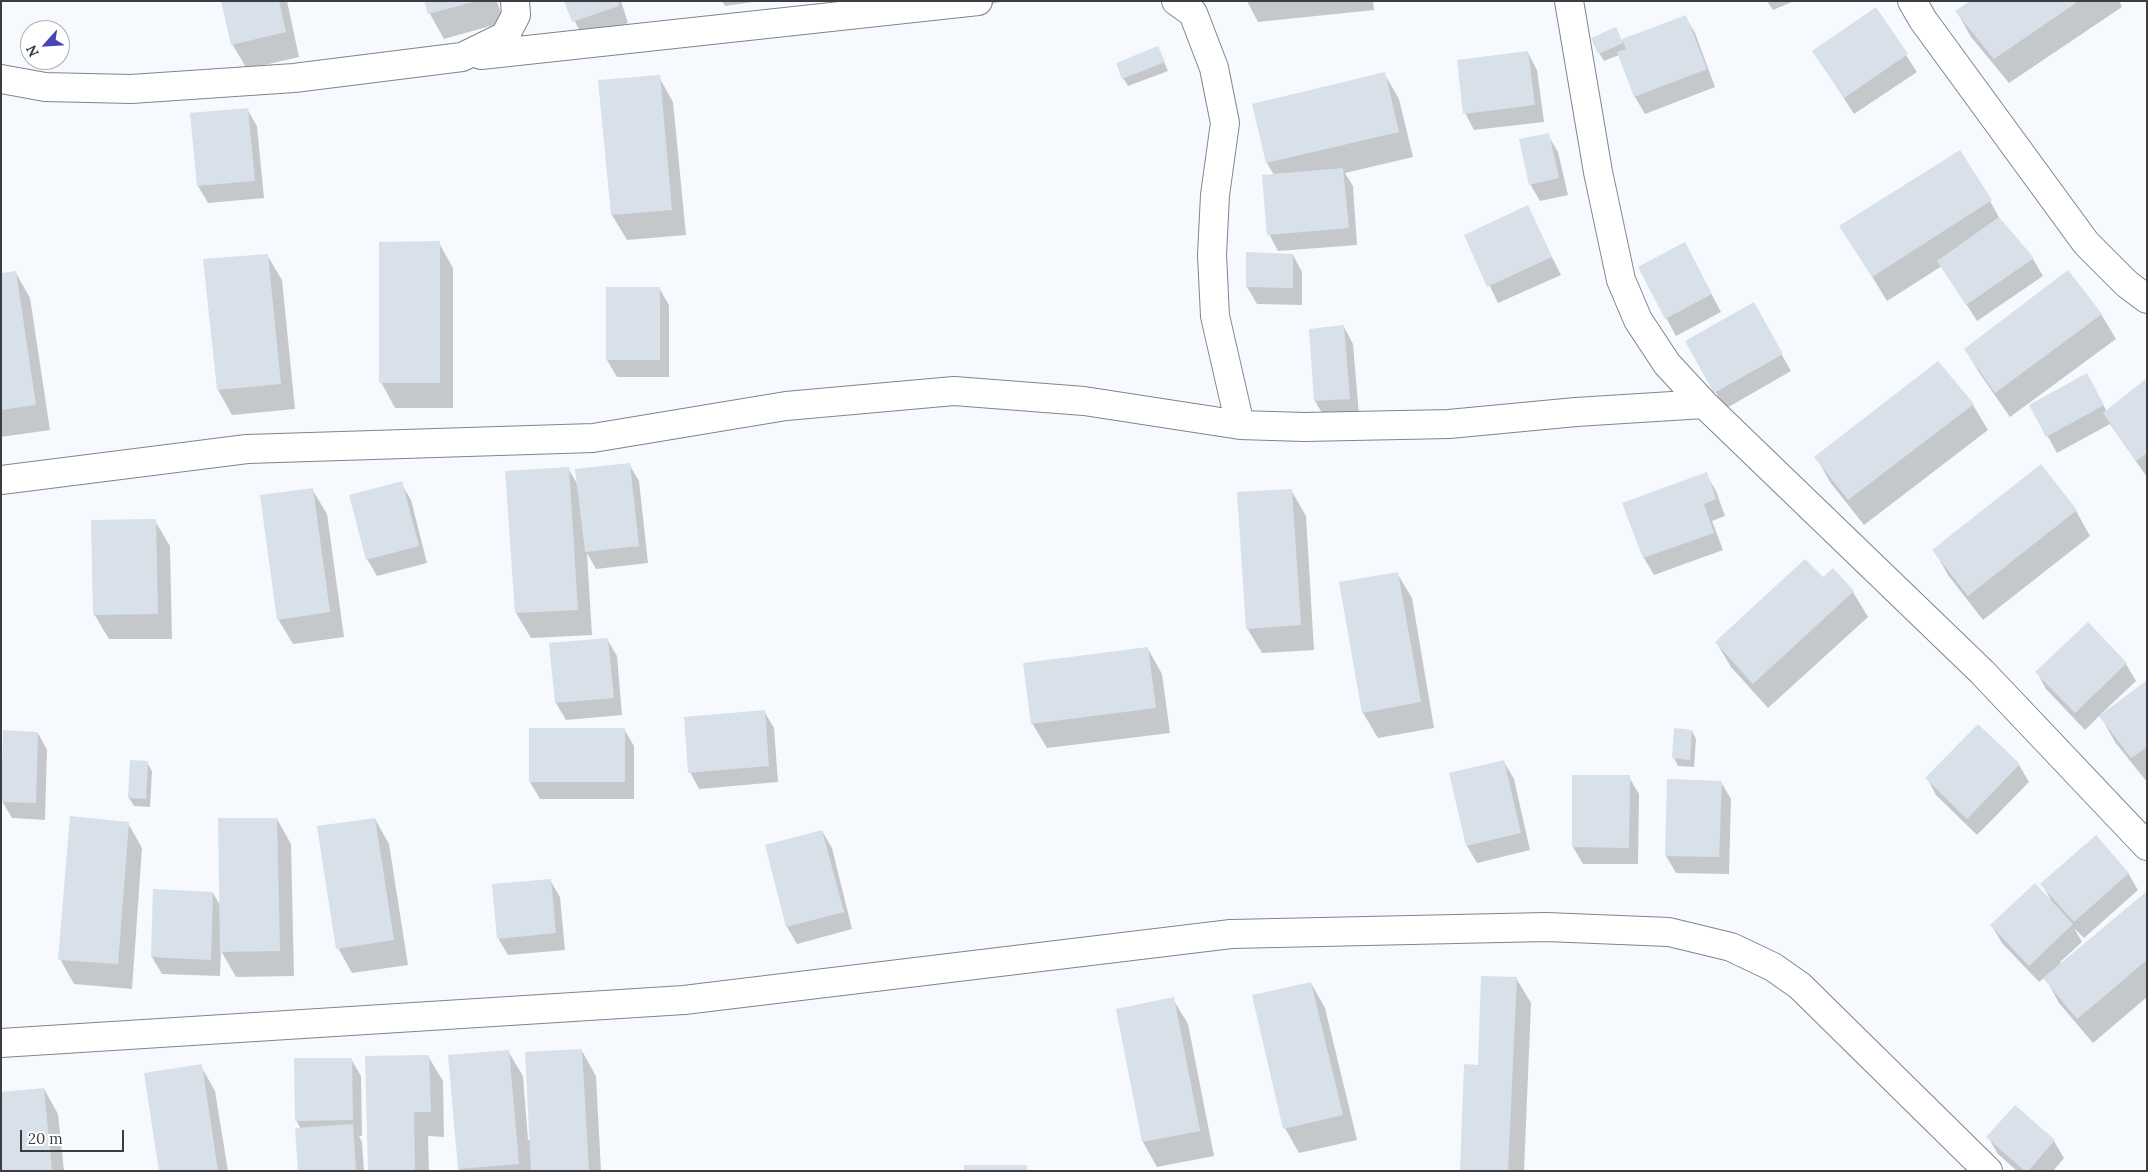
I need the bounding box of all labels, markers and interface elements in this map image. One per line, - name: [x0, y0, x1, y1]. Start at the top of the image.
- north arrow: [20, 20, 70, 70]
- text: N: [22, 42, 43, 60]
- scale bar: [22, 1120, 126, 1152]
- text: 20 m: [28, 1129, 63, 1148]

